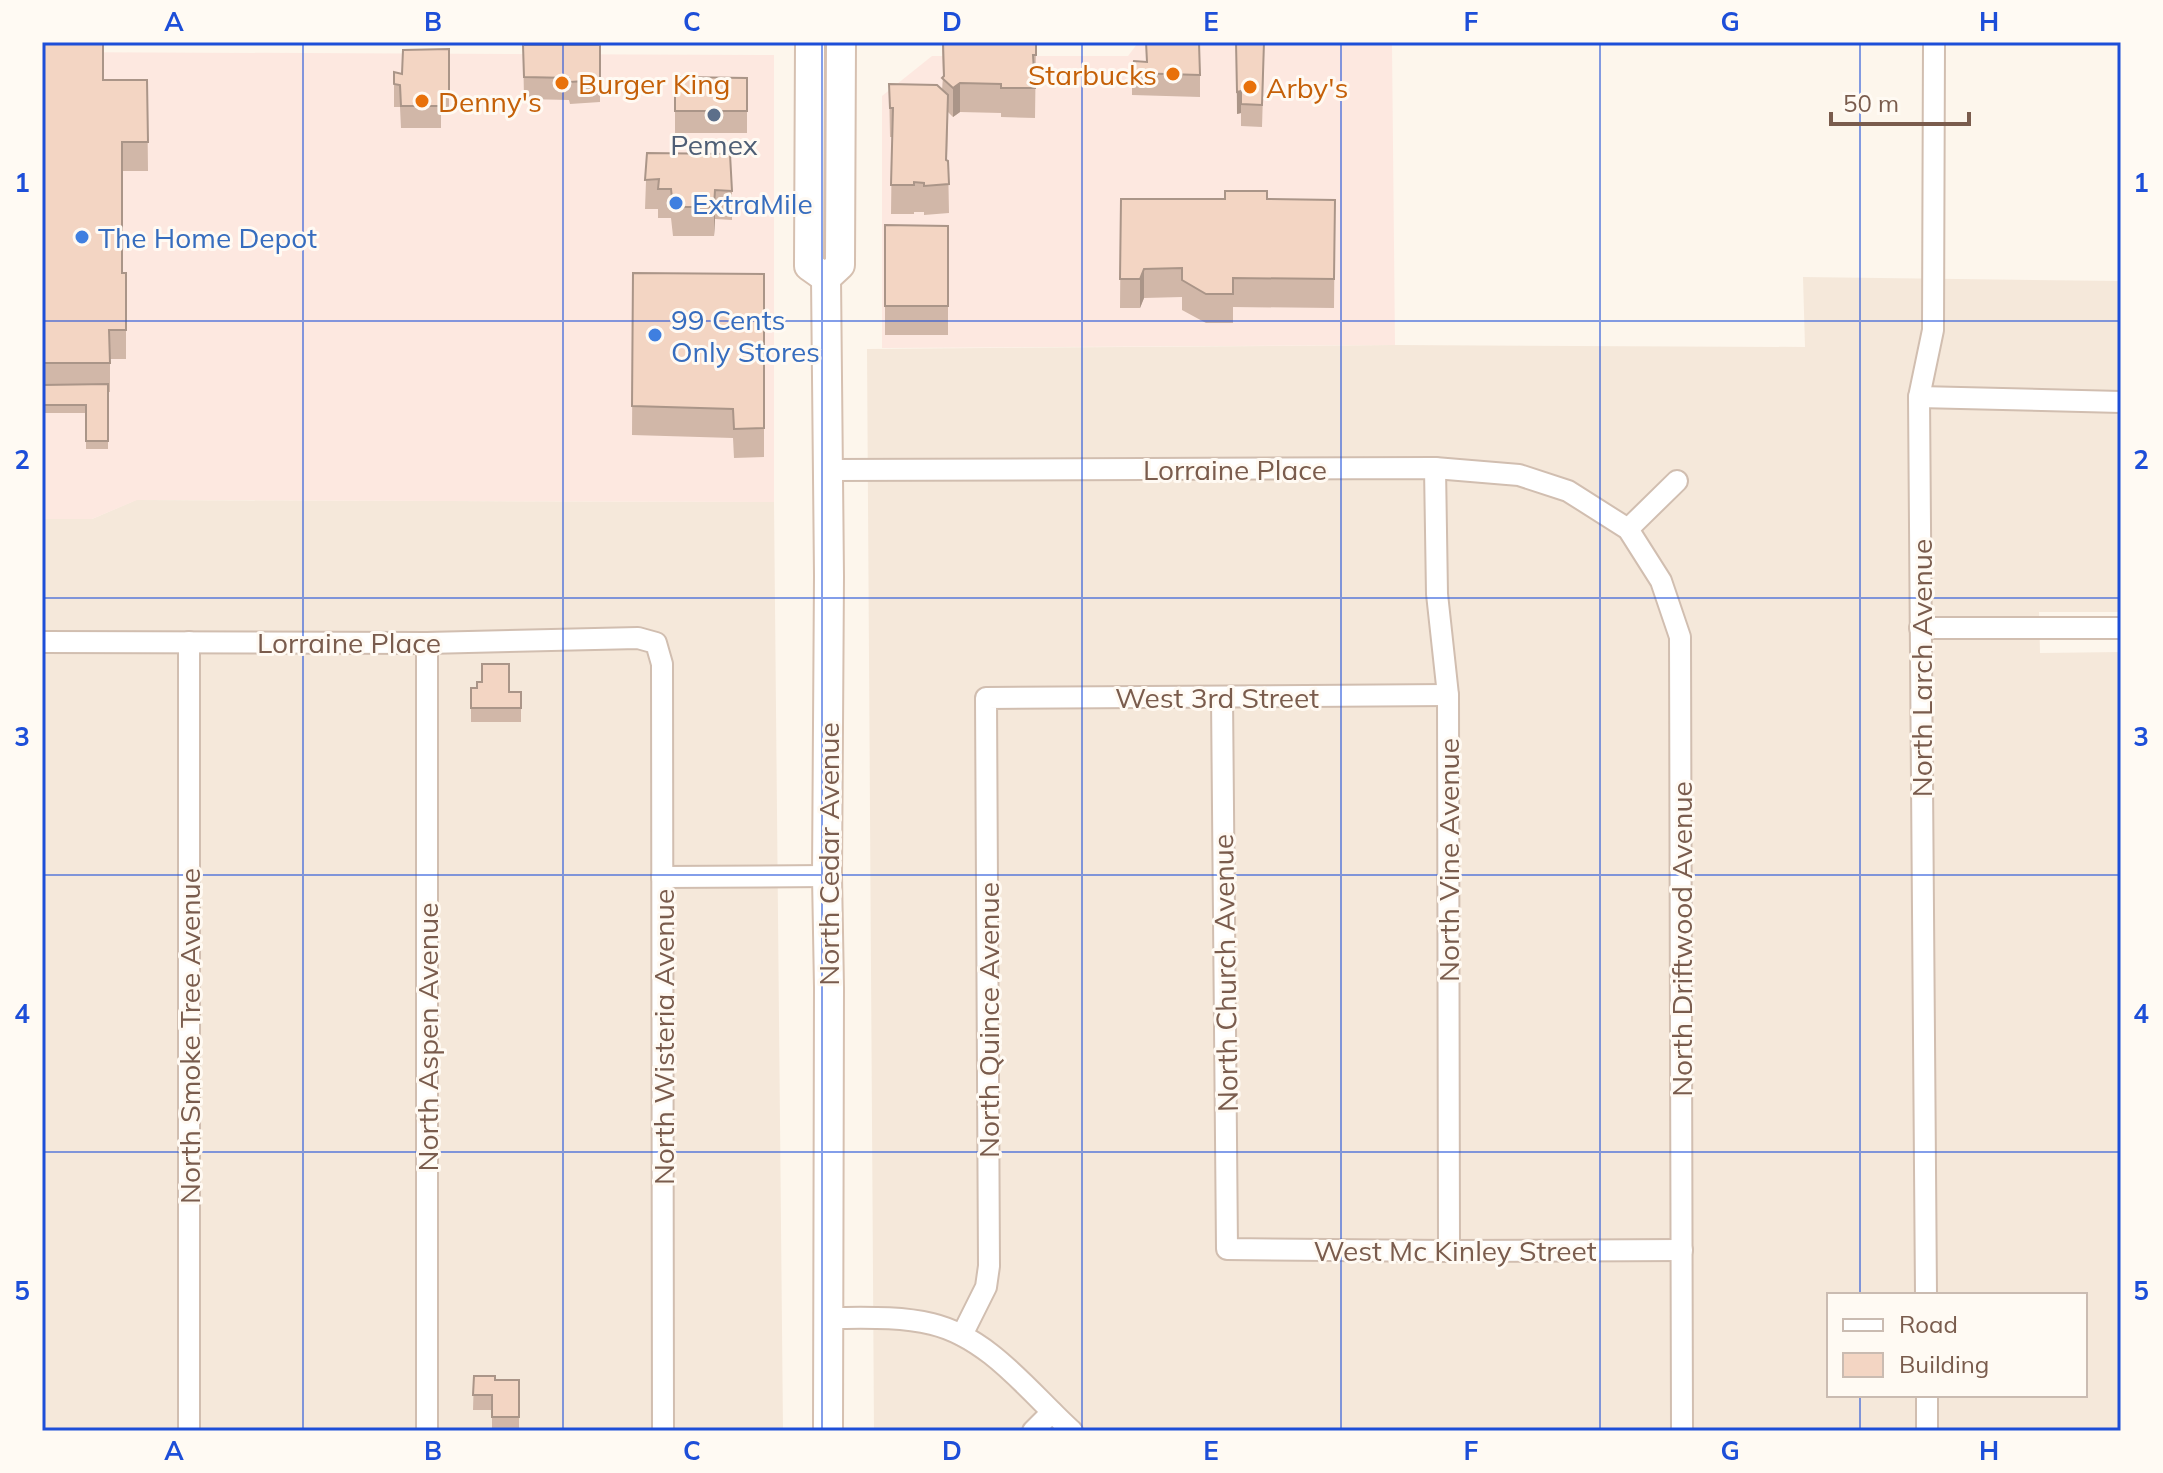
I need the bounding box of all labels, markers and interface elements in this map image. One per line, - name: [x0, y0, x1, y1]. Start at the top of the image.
- text: A: [164, 5, 184, 38]
- text: B: [424, 5, 442, 38]
- text: C: [683, 5, 701, 38]
- text: D: [942, 5, 962, 38]
- text: E: [1203, 5, 1219, 38]
- text: F: [1464, 5, 1479, 38]
- text: G: [1720, 5, 1740, 38]
- text: H: [1979, 5, 1999, 38]
- place label: Starbucks: [1028, 57, 1157, 92]
- marker: Starbucks: [1164, 65, 1182, 83]
- place label: Burger King: [578, 66, 730, 101]
- place label: Arby's: [1266, 70, 1348, 105]
- marker: Burger King: [553, 74, 571, 92]
- scale bar: [1831, 76, 1969, 126]
- marker: Arby's: [1241, 78, 1259, 96]
- place label: Denny's: [438, 84, 542, 119]
- text: 50 m: [1843, 88, 1899, 118]
- marker: Denny's: [413, 92, 431, 110]
- marker: Pemex: [705, 106, 723, 124]
- place label: Pemex: [670, 127, 758, 162]
- text: 1: [14, 166, 30, 199]
- text: 1: [2133, 166, 2149, 199]
- place label: ExtraMile: [692, 186, 813, 221]
- marker: ExtraMile: [667, 194, 685, 212]
- place label: The Home Depot: [98, 220, 317, 255]
- marker: The Home Depot: [73, 228, 91, 246]
- place label: 99 Cents Only Stores: [671, 302, 820, 369]
- marker: 99 Cents Only Stores: [646, 326, 664, 344]
- text: 2: [14, 443, 30, 476]
- text: 2: [2133, 443, 2149, 476]
- street label: Lorraine Place: [1143, 452, 1327, 487]
- street label: North Larch Avenue: [1904, 539, 1939, 797]
- street label: Lorraine Place: [257, 625, 441, 660]
- street label: West 3rd Street: [1115, 680, 1319, 715]
- text: 3: [14, 720, 30, 753]
- text: 3: [2133, 720, 2149, 753]
- street label: North Cedar Avenue: [811, 722, 846, 986]
- street label: North Vine Avenue: [1431, 738, 1466, 982]
- street label: North Driftwood Avenue: [1664, 781, 1699, 1097]
- street label: North Church Avenue: [1205, 834, 1245, 1112]
- street label: North Smoke Tree Avenue: [172, 868, 207, 1204]
- street label: North Quince Avenue: [971, 882, 1006, 1158]
- street label: North Wisteria Avenue: [646, 889, 681, 1185]
- street label: North Aspen Avenue: [410, 903, 445, 1171]
- text: 4: [14, 997, 30, 1030]
- text: 4: [2133, 997, 2149, 1030]
- street label: West Mc Kinley Street: [1314, 1233, 1597, 1268]
- text: 5: [14, 1274, 30, 1307]
- text: 5: [2133, 1274, 2149, 1307]
- legend: [1827, 1293, 2087, 1397]
- text: Road: [1899, 1309, 1958, 1339]
- text: Building: [1899, 1349, 1989, 1379]
- text: A: [164, 1434, 184, 1467]
- text: B: [424, 1434, 442, 1467]
- text: C: [683, 1434, 701, 1467]
- text: D: [942, 1434, 962, 1467]
- text: E: [1203, 1434, 1219, 1467]
- text: F: [1464, 1434, 1479, 1467]
- text: G: [1720, 1434, 1740, 1467]
- text: H: [1979, 1434, 1999, 1467]

